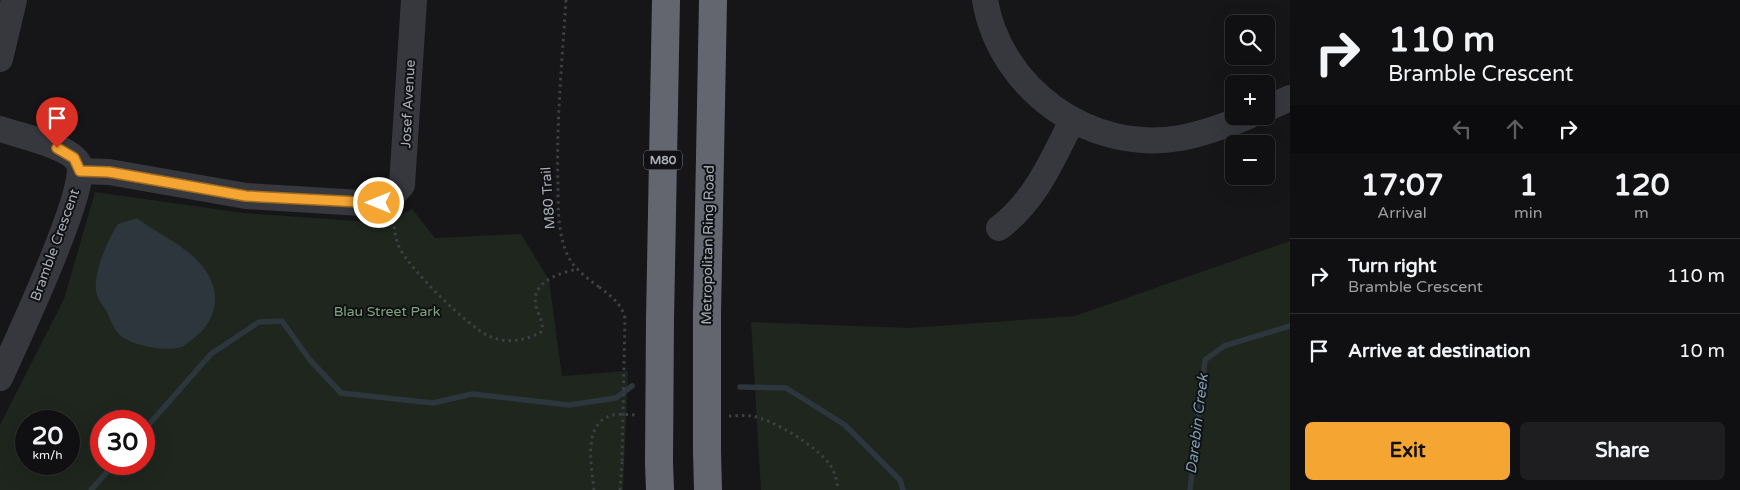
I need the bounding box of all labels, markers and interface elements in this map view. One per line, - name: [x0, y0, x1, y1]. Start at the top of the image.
- map controls: [1225, 15, 1275, 185]
- button: search: [1225, 15, 1275, 65]
- text: 110 m: [1388, 19, 1495, 61]
- icon: right: [1305, 20, 1370, 85]
- street label: Josef Avenue: [397, 59, 419, 149]
- text: Bramble Crescent: [1388, 61, 1573, 87]
- button: +: [1225, 75, 1275, 125]
- pin: [36, 97, 78, 148]
- icon: arrive: [43, 104, 71, 132]
- icon: left: [1448, 115, 1476, 143]
- icon: ahead: [1501, 115, 1529, 143]
- icon: right: [1554, 115, 1582, 143]
- button: −: [1225, 135, 1275, 185]
- road number: M80: [644, 150, 682, 170]
- street label: Metropolitan Ring Road: [698, 165, 718, 325]
- street label: M80 Trail: [537, 166, 559, 230]
- text: 17:07: [1360, 167, 1444, 204]
- text: 1: [1519, 167, 1538, 204]
- text: 120: [1613, 167, 1670, 204]
- position arrow: [352, 176, 404, 228]
- street label: Bramble Crescent: [27, 186, 83, 303]
- text: Arrival: [1377, 203, 1427, 223]
- text: min: [1514, 203, 1543, 223]
- text: m: [1634, 203, 1649, 223]
- text: Turn right: [1348, 255, 1436, 277]
- icon: right: [1305, 262, 1333, 290]
- text: 110 m: [1667, 265, 1725, 287]
- text: Bramble Crescent: [1348, 277, 1483, 297]
- park label: Blau Street Park: [334, 303, 441, 320]
- icon: arrive: [1305, 337, 1333, 365]
- text: Arrive at destination: [1348, 340, 1531, 362]
- text: 10 m: [1679, 340, 1725, 362]
- water label: Darebin Creek: [1182, 371, 1212, 475]
- speed limit sign: 30: [90, 410, 155, 475]
- text: 20: [32, 421, 63, 451]
- button: Exit: [1305, 422, 1510, 480]
- button: Share: [1520, 422, 1725, 480]
- text: km/h: [32, 448, 63, 462]

